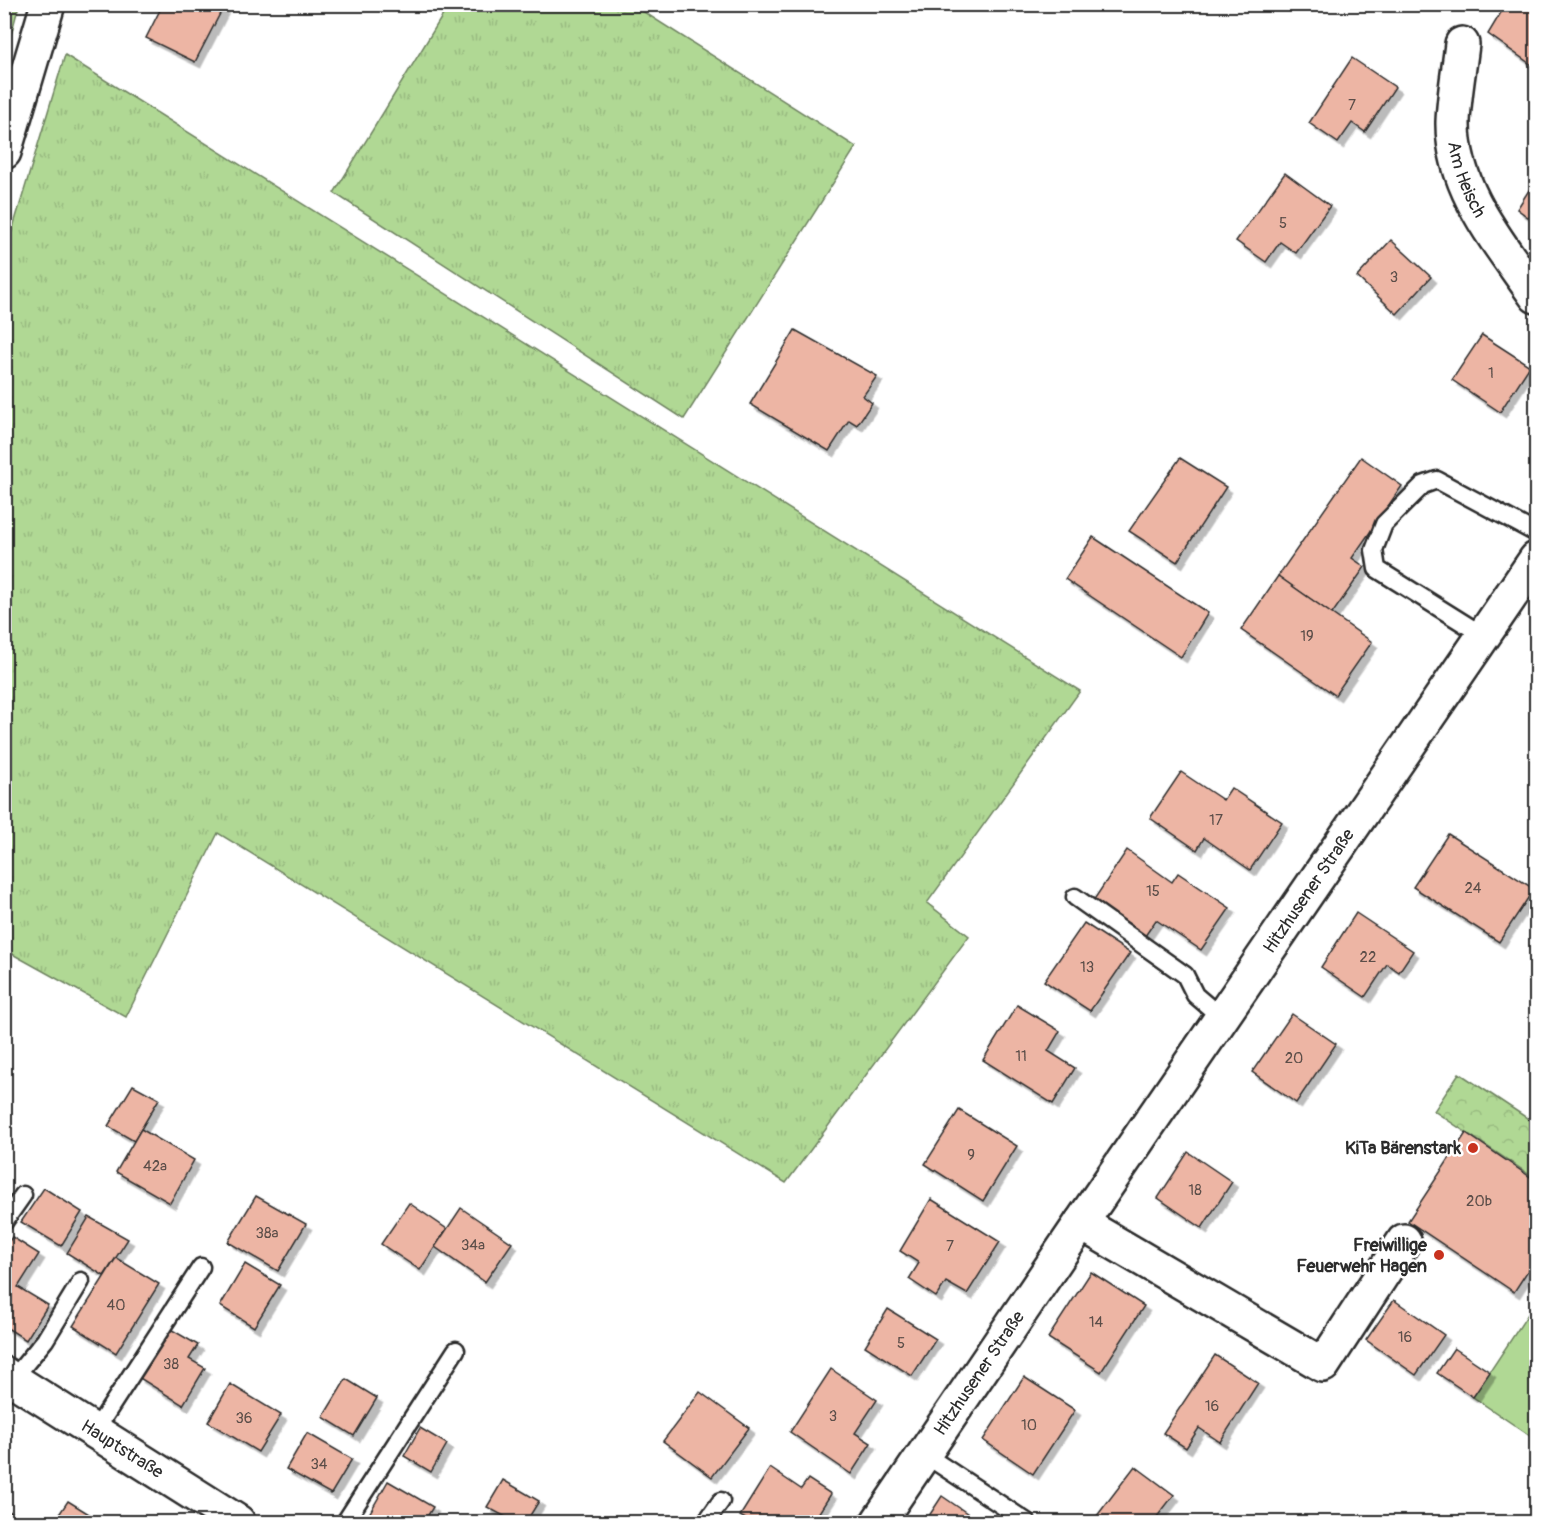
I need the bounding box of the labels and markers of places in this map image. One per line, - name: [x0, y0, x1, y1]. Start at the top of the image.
- place label: KiTa Bärenstark: [1345, 1137, 1461, 1160]
- marker: KiTa Bärenstark: [1466, 1141, 1480, 1155]
- place label: Freiwillige Feuerwehr Hagen: [1296, 1234, 1428, 1278]
- marker: Freiwillige Feuerwehr Hagen: [1432, 1248, 1446, 1262]

